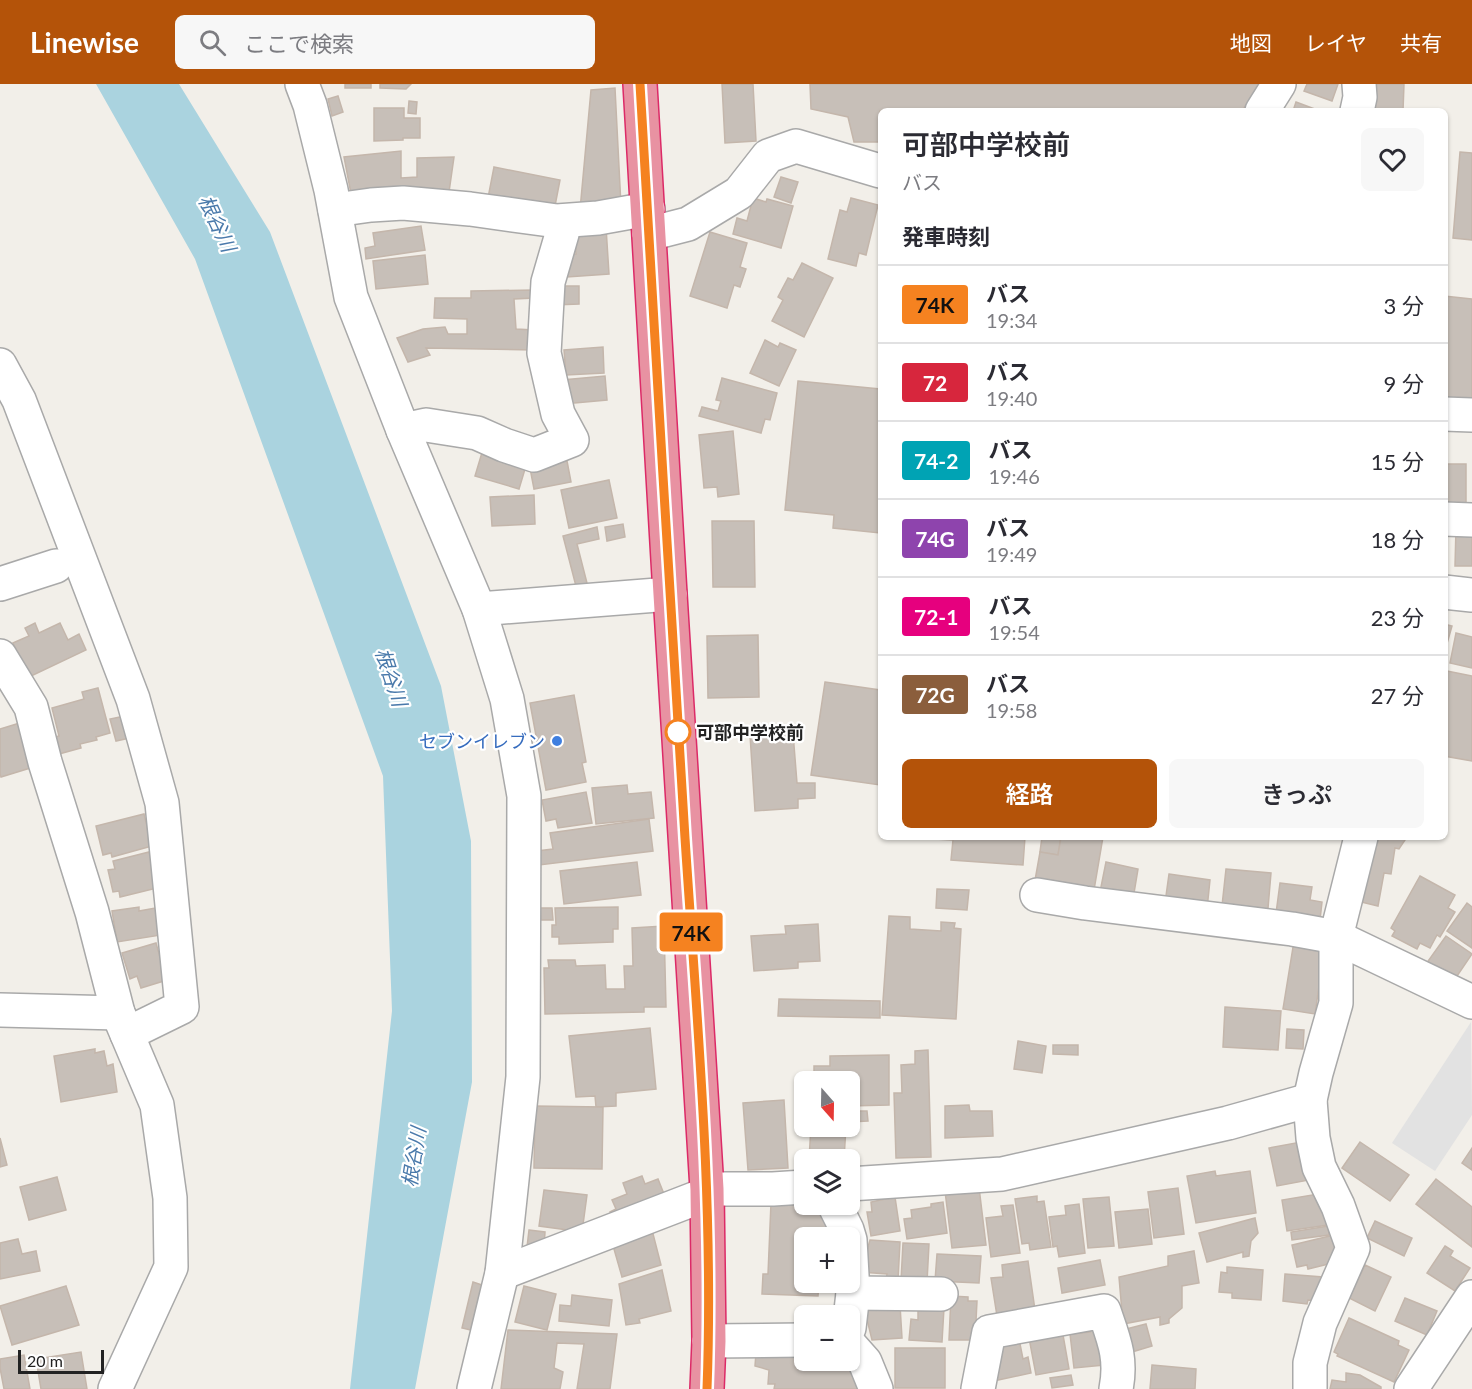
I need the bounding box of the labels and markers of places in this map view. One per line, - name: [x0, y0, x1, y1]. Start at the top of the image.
- marker: 可部中学校前: [665, 719, 691, 745]
- place label: 可部中学校前: [696, 721, 804, 743]
- place label: セブンイレブン: [419, 730, 545, 752]
- marker: セブンイレブン: [550, 734, 564, 748]

